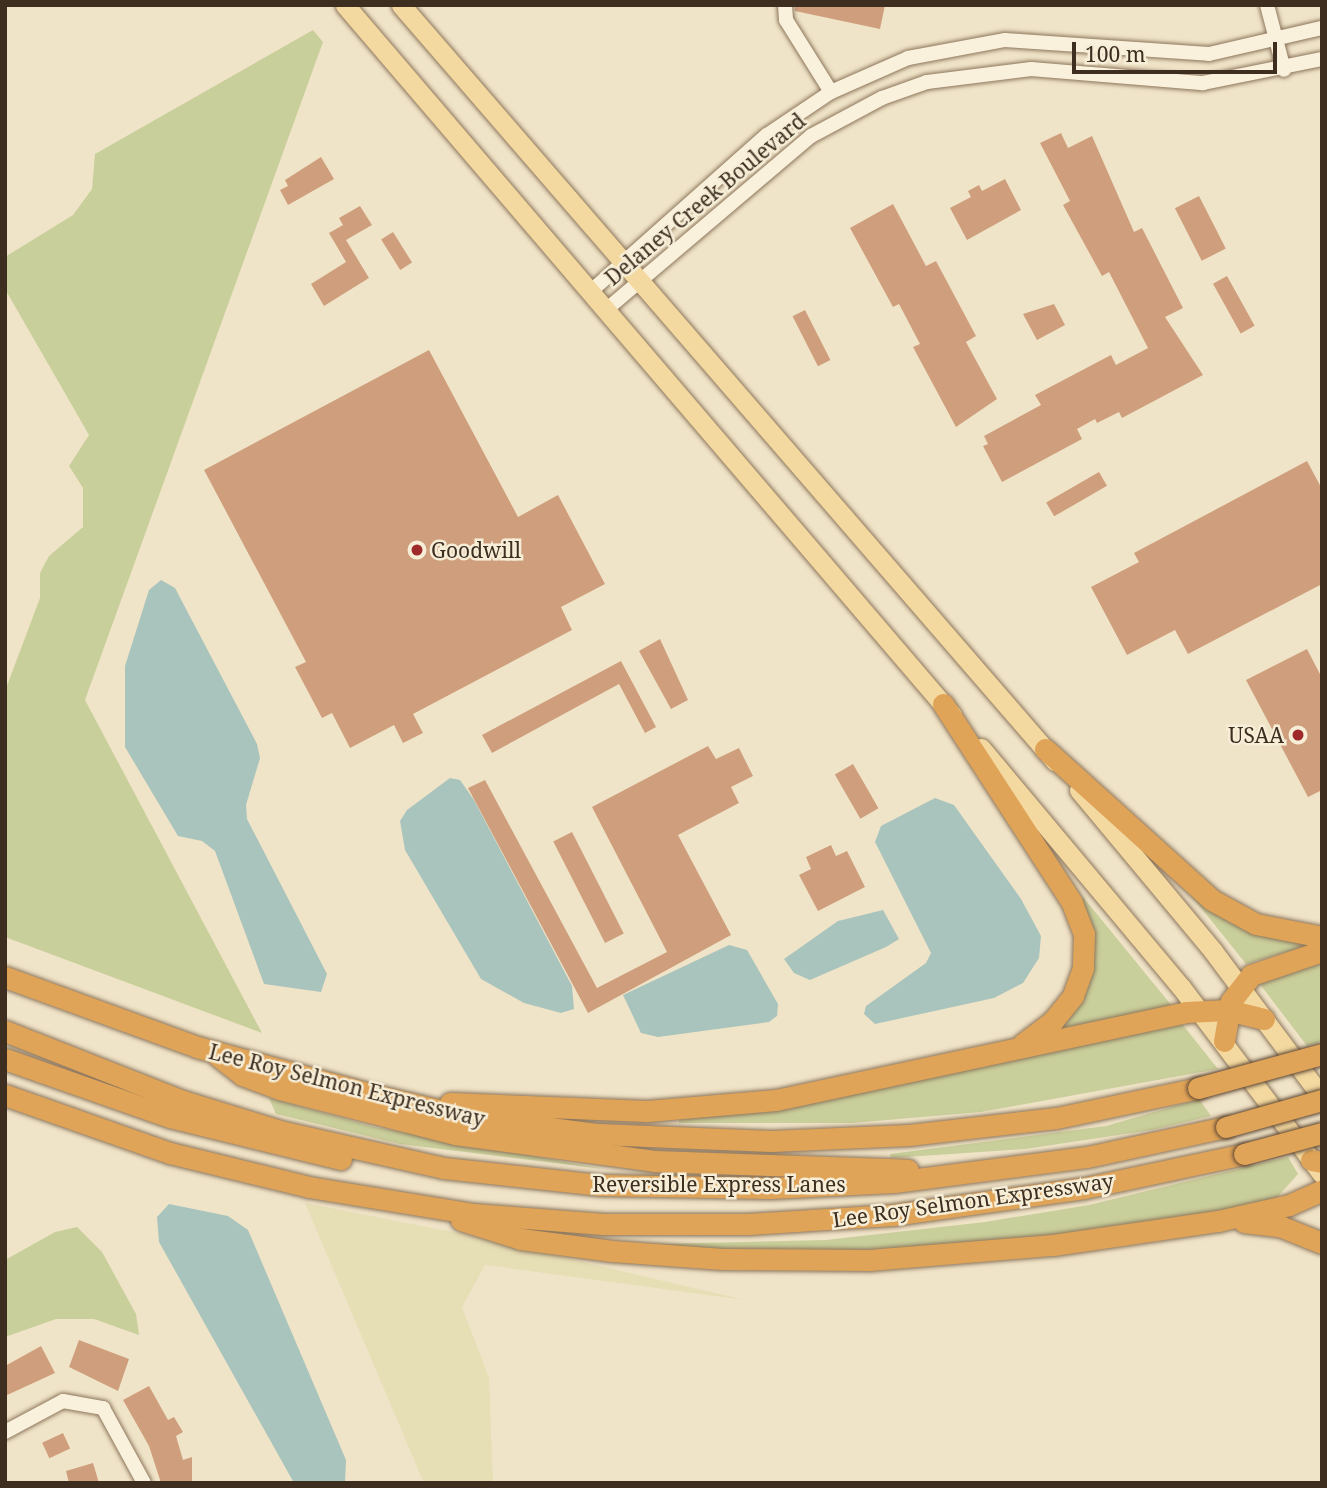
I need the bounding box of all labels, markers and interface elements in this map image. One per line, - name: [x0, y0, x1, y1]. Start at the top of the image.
- scale bar: [1075, 28, 1280, 72]
- text: 100 m: [1085, 40, 1146, 68]
- street label: Delaney Creek Boulevard: [600, 108, 810, 290]
- place label: Goodwill: [431, 537, 521, 563]
- marker: Goodwill: [409, 542, 425, 558]
- place label: USAA: [1228, 722, 1284, 748]
- marker: USAA: [1290, 727, 1306, 743]
- street label: Lee Roy Selmon Expressway: [206, 1038, 488, 1132]
- street label: Lee Roy Selmon Expressway: [831, 1168, 1115, 1232]
- street label: Reversible Express Lanes: [592, 1171, 846, 1197]

